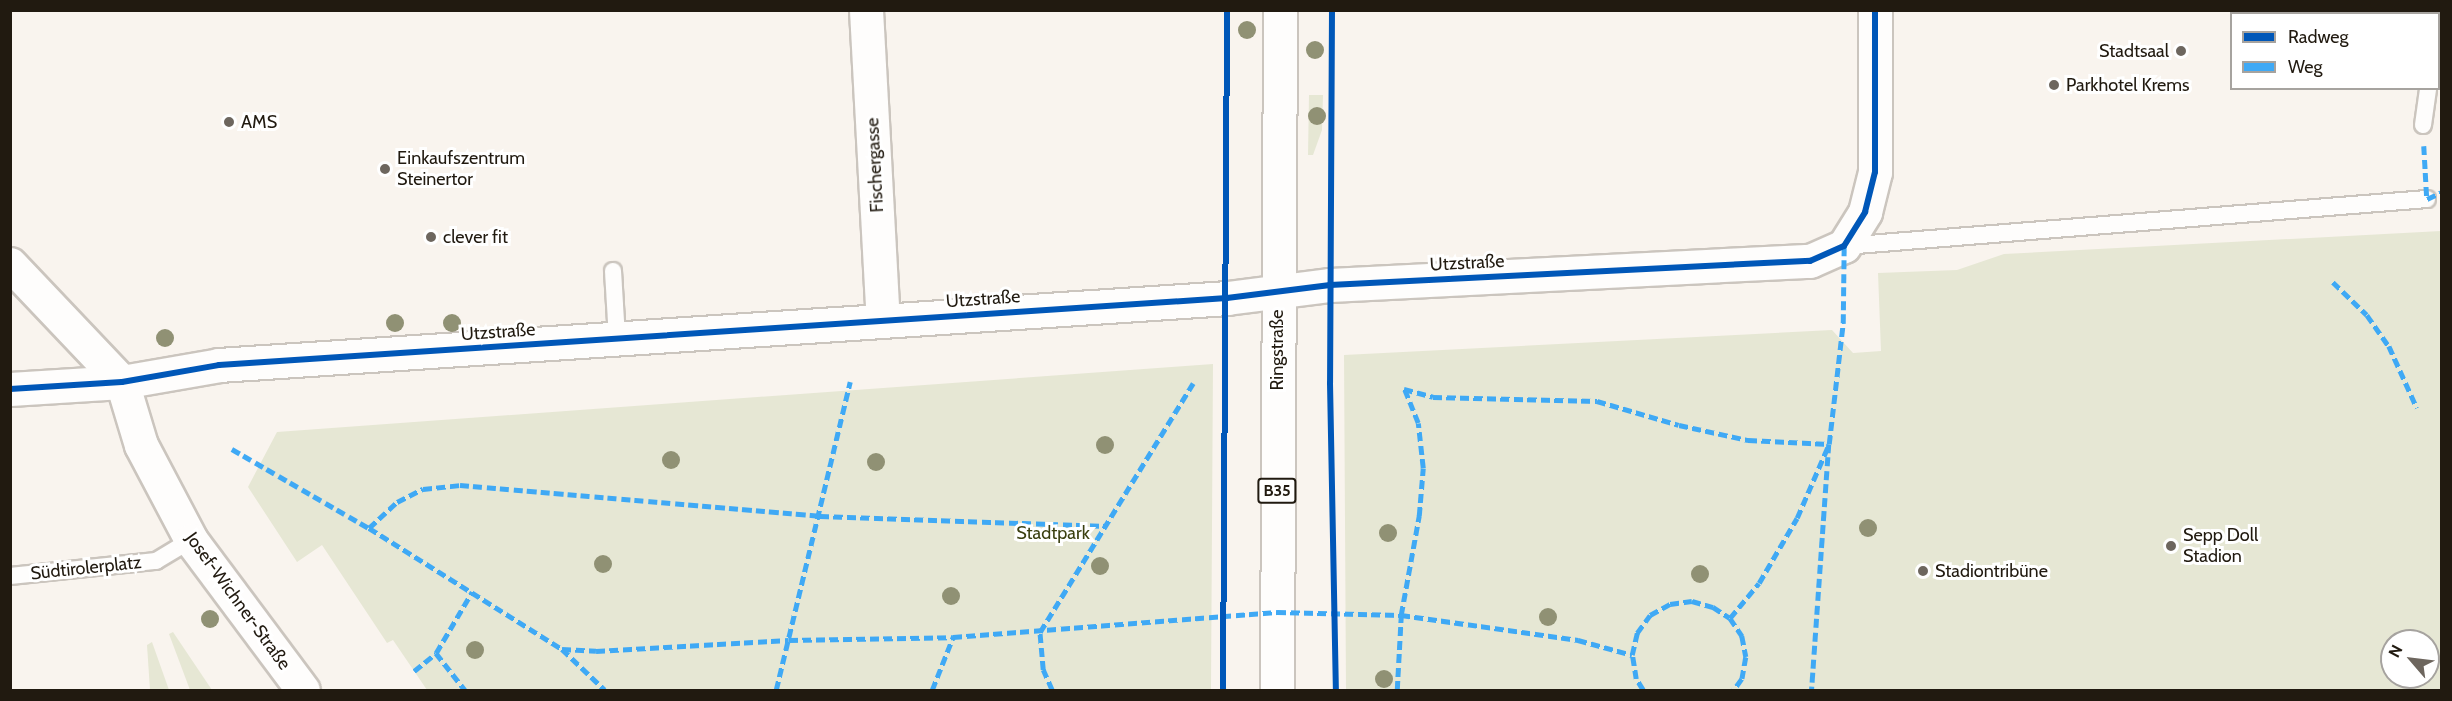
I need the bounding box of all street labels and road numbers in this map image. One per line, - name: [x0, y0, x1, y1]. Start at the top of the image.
- street label: Fischergasse: [862, 117, 888, 213]
- street label: Utzstraße: [1429, 250, 1505, 276]
- street label: Utzstraße: [945, 286, 1021, 312]
- street label: Ringstraße: [1266, 310, 1288, 390]
- street label: Utzstraße: [460, 319, 536, 345]
- road number: B35: [1256, 478, 1298, 504]
- street label: Josef-Wichner-Straße: [181, 528, 295, 674]
- street label: Südtirolerplatz: [29, 551, 143, 585]

